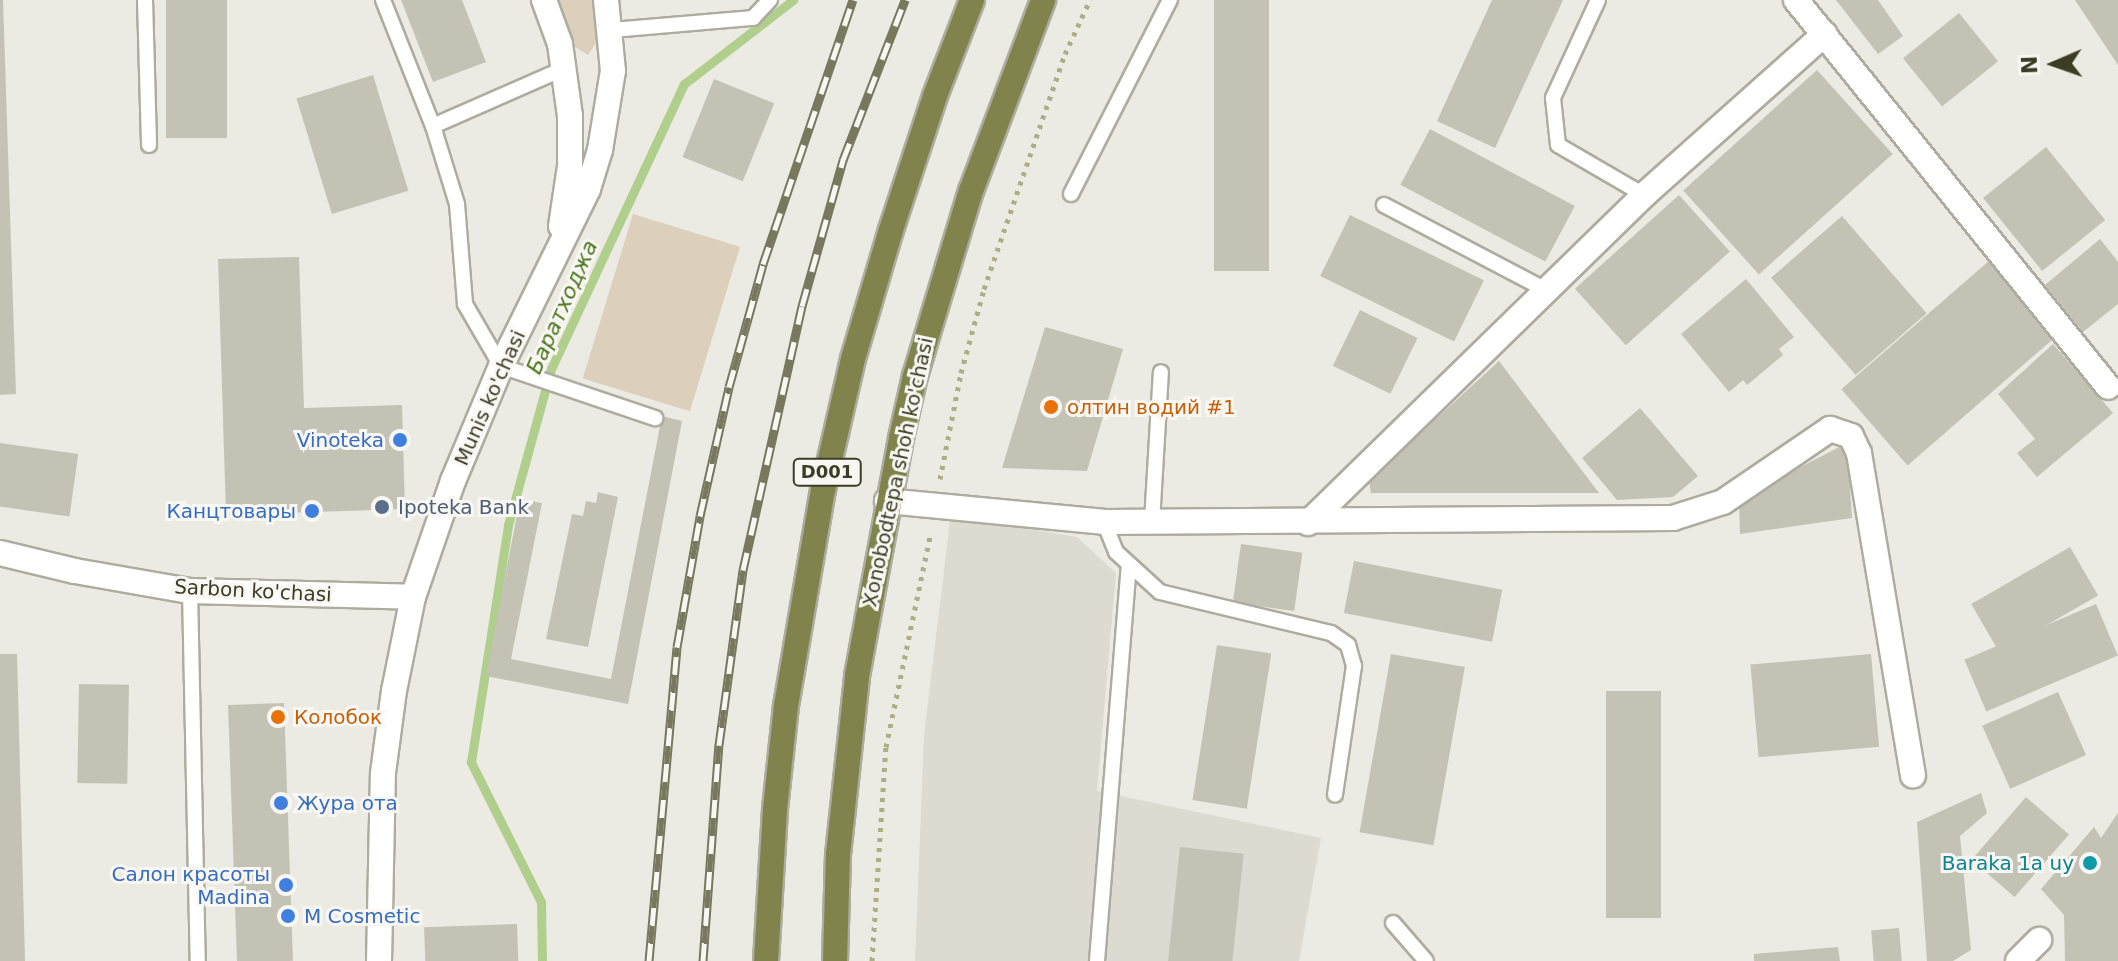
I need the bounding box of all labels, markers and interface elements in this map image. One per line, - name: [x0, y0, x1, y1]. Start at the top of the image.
- north arrow: [2014, 24, 2094, 104]
- text: N: [2017, 55, 2042, 75]
- water label: Баратходжа: [521, 236, 603, 378]
- street label: Munis ko'chasi: [449, 327, 531, 469]
- street label: Xonobodtepa shoh ko'chasi: [858, 335, 938, 609]
- place label: олтин водий #1: [1067, 395, 1236, 419]
- marker: олтин водий #1: [1042, 398, 1060, 416]
- place label: Vinoteka: [297, 428, 384, 452]
- marker: Vinoteka: [391, 431, 409, 449]
- road number: D001: [791, 458, 863, 486]
- place label: Ipoteka Bank: [398, 495, 529, 519]
- marker: Ipoteka Bank: [373, 498, 391, 516]
- place label: Канцтовары: [166, 499, 296, 523]
- marker: Канцтовары: [303, 502, 321, 520]
- street label: Sarbon ko'chasi: [174, 575, 332, 607]
- place label: Колобок: [294, 705, 382, 729]
- marker: Колобок: [269, 708, 287, 726]
- place label: Жура ота: [297, 791, 398, 815]
- marker: Жура ота: [272, 794, 290, 812]
- place label: Baraka 1a uy: [1942, 851, 2074, 875]
- marker: Baraka 1a uy: [2081, 854, 2099, 872]
- place label: Салон красоты Madina: [112, 862, 270, 909]
- marker: Салон красоты Madina: [277, 876, 295, 894]
- place label: M Cosmetic: [304, 904, 420, 928]
- marker: M Cosmetic: [279, 907, 297, 925]

